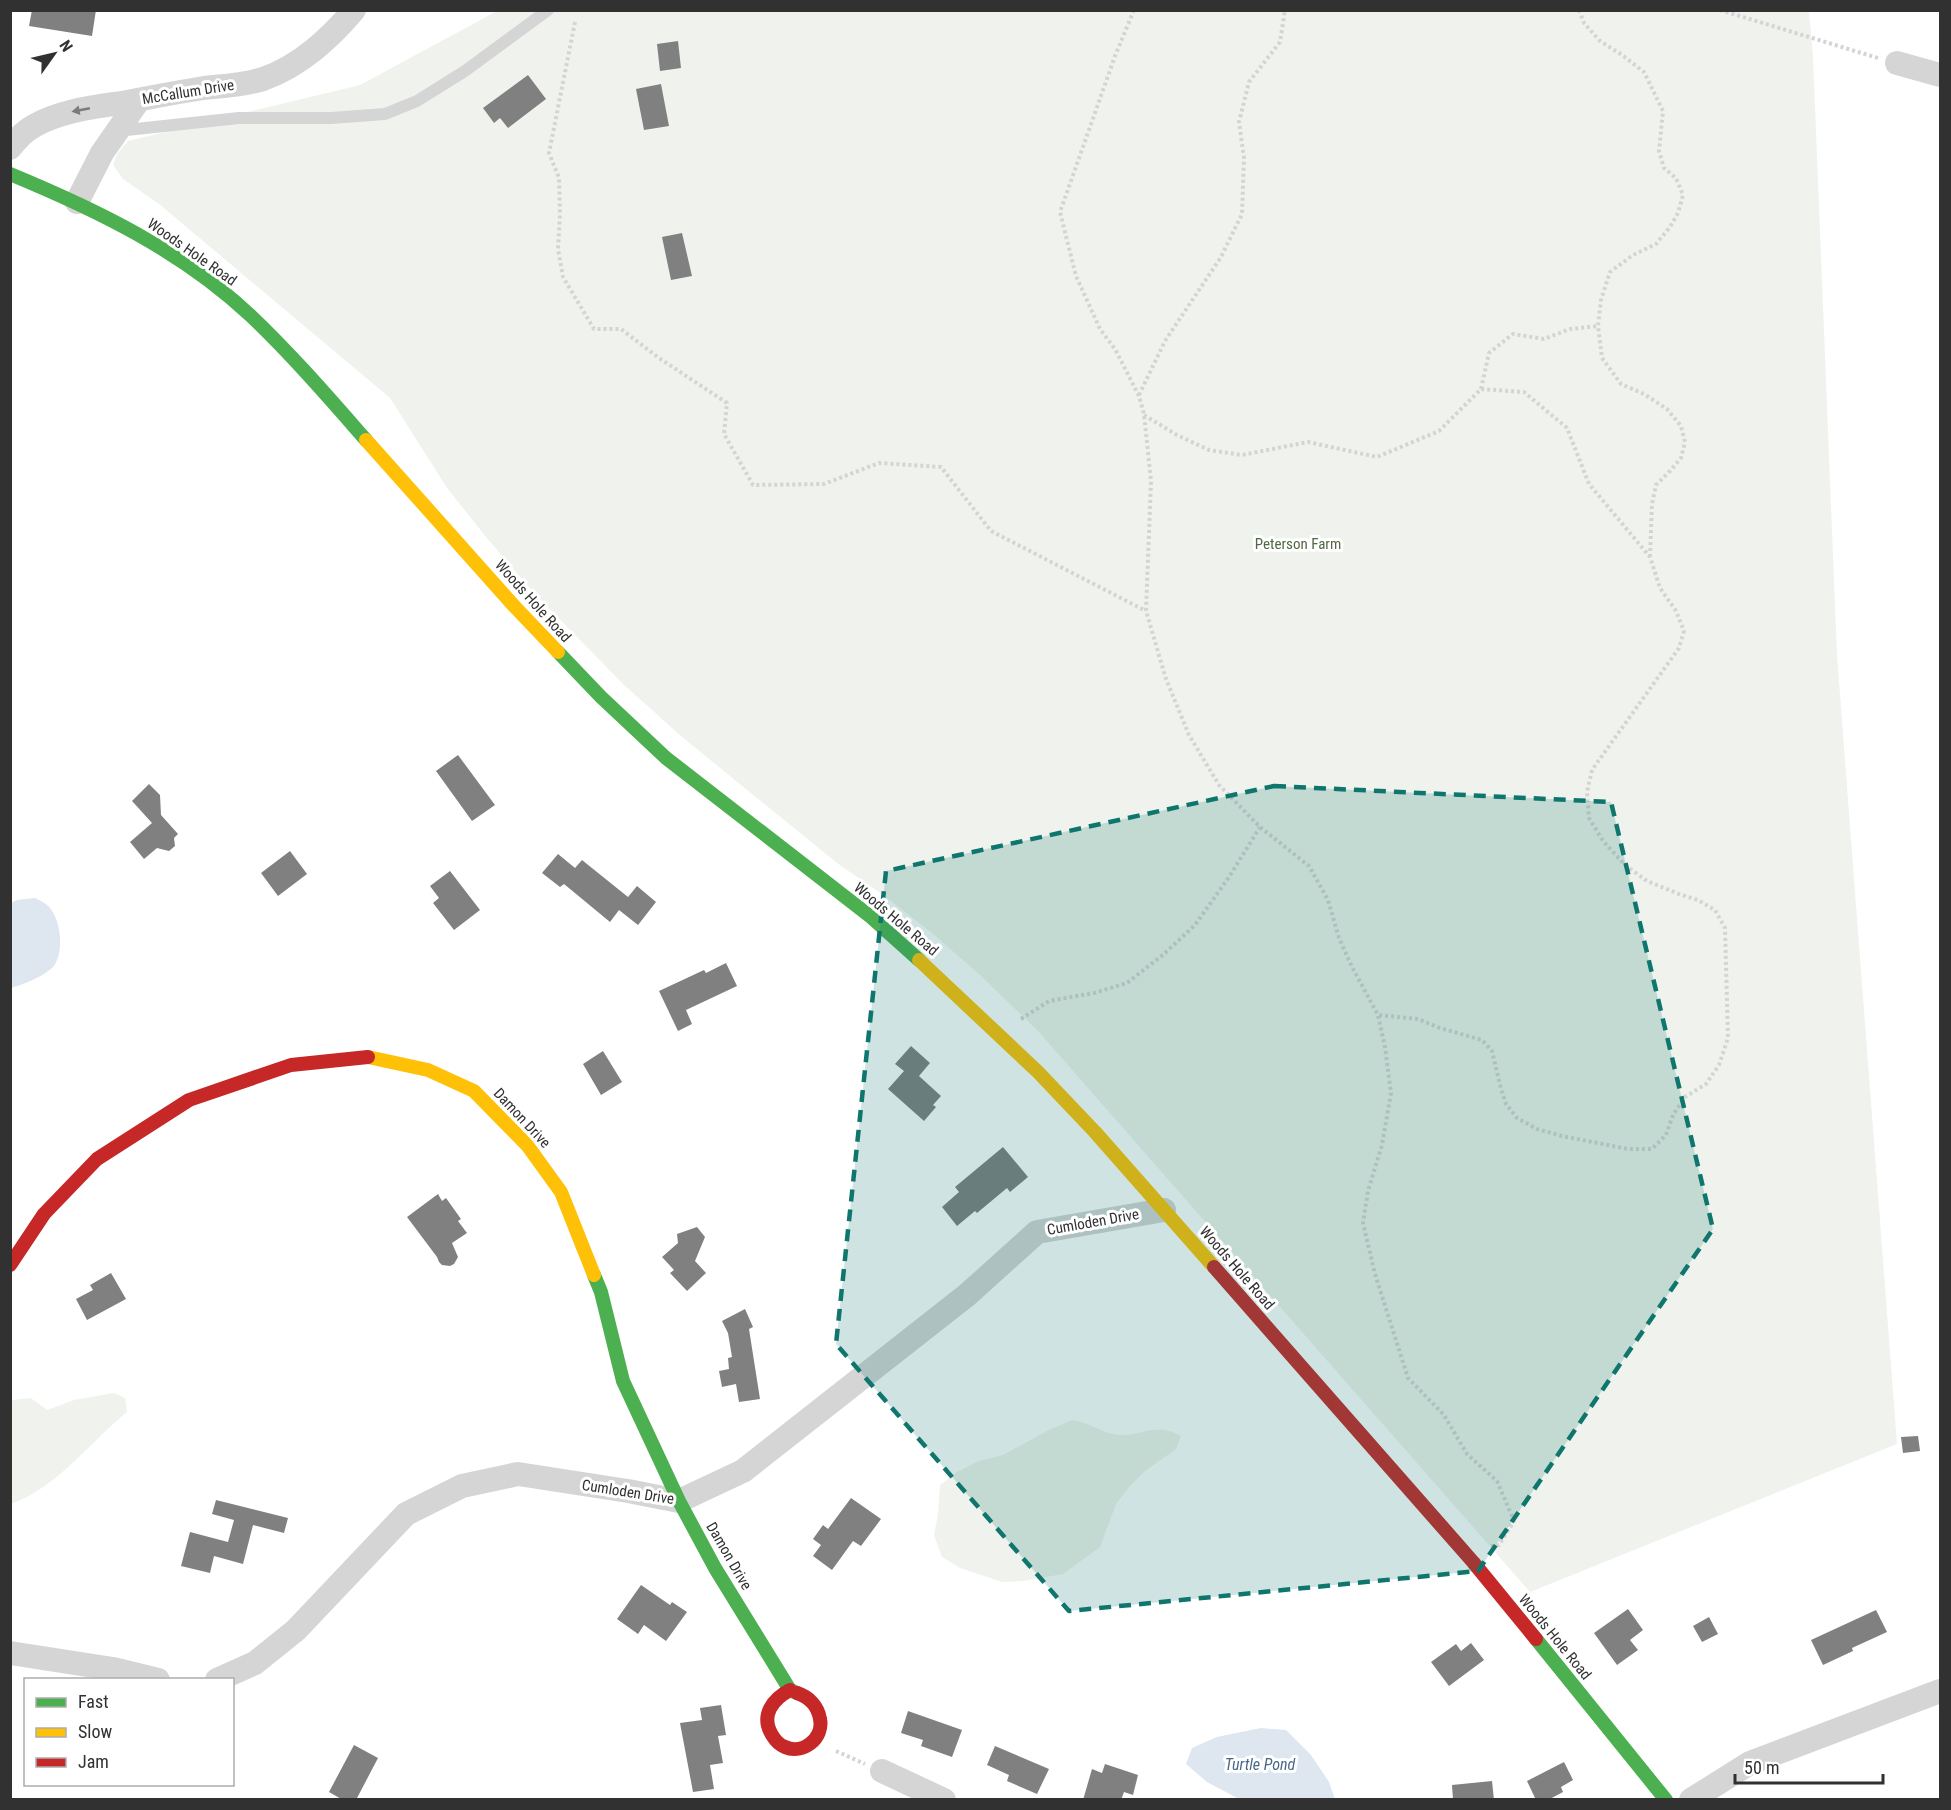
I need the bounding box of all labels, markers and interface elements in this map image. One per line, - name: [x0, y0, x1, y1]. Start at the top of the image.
- north arrow: [24, 24, 84, 84]
- text: N: [55, 37, 77, 55]
- street label: McCallum Drive: [141, 76, 235, 108]
- one-way arrow: [71, 106, 90, 115]
- street label: Woods Hole Road: [144, 215, 240, 289]
- park label: Peterson Farm: [1255, 535, 1341, 553]
- street label: Woods Hole Road: [491, 556, 575, 646]
- street label: Woods Hole Road: [850, 878, 942, 960]
- street label: Damon Drive: [490, 1084, 554, 1152]
- street label: Cumloden Drive: [1046, 1205, 1140, 1239]
- street label: Woods Hole Road: [1196, 1223, 1278, 1313]
- street label: Cumloden Drive: [581, 1476, 675, 1508]
- street label: Damon Drive: [702, 1519, 756, 1593]
- street label: Woods Hole Road: [1515, 1591, 1595, 1683]
- legend: [24, 1678, 234, 1786]
- text: Fast: [78, 1691, 109, 1712]
- text: Slow: [78, 1721, 113, 1742]
- scale bar: [1735, 1747, 1884, 1785]
- text: Jam: [78, 1751, 109, 1772]
- water label: Turtle Pond: [1225, 1755, 1296, 1774]
- text: 50 m: [1744, 1757, 1779, 1778]

